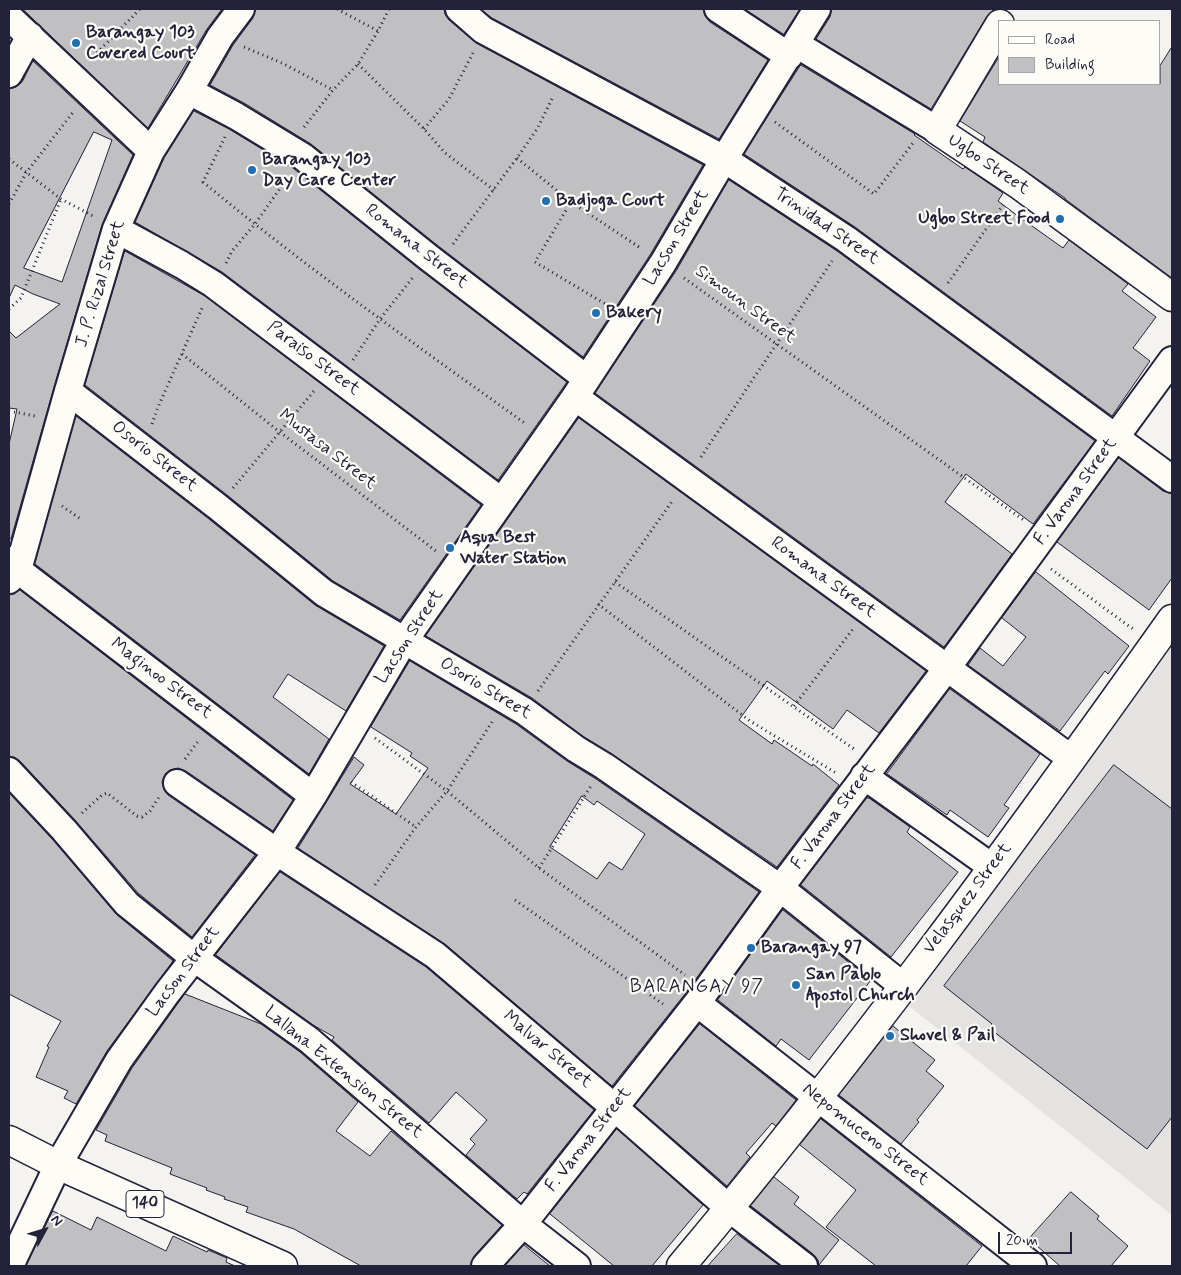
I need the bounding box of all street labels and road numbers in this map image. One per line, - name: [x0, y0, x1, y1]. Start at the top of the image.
- street label: Ugbo Street: [943, 130, 1033, 200]
- street label: Trinidad Street: [769, 184, 883, 270]
- street label: Lacson Street: [640, 186, 714, 290]
- street label: Romana Street: [360, 200, 472, 294]
- street label: J. P. Rizal Street: [71, 218, 131, 350]
- street label: Simoun Street: [690, 261, 800, 349]
- street label: Paraiso Street: [262, 317, 364, 401]
- street label: Mustasa Street: [274, 405, 380, 495]
- street label: Osorio Street: [107, 417, 201, 497]
- street label: F. Varona Street: [1030, 434, 1122, 550]
- street label: Romana Street: [766, 533, 880, 623]
- street label: Lacson Street: [371, 586, 449, 688]
- street label: Maginoo Street: [106, 634, 216, 724]
- street label: Osorio Street: [435, 653, 535, 725]
- street label: F. Varona Street: [787, 760, 881, 874]
- street label: Velasquez Street: [919, 839, 1017, 959]
- street label: Lacson Street: [143, 922, 225, 1022]
- street label: Lallana Extension Street: [259, 1002, 427, 1144]
- street label: Malvar Street: [498, 1006, 596, 1094]
- street label: Nepomuceno Street: [797, 1079, 933, 1191]
- street label: F. Varona Street: [541, 1083, 637, 1197]
- road number: 140: [126, 1190, 164, 1218]

